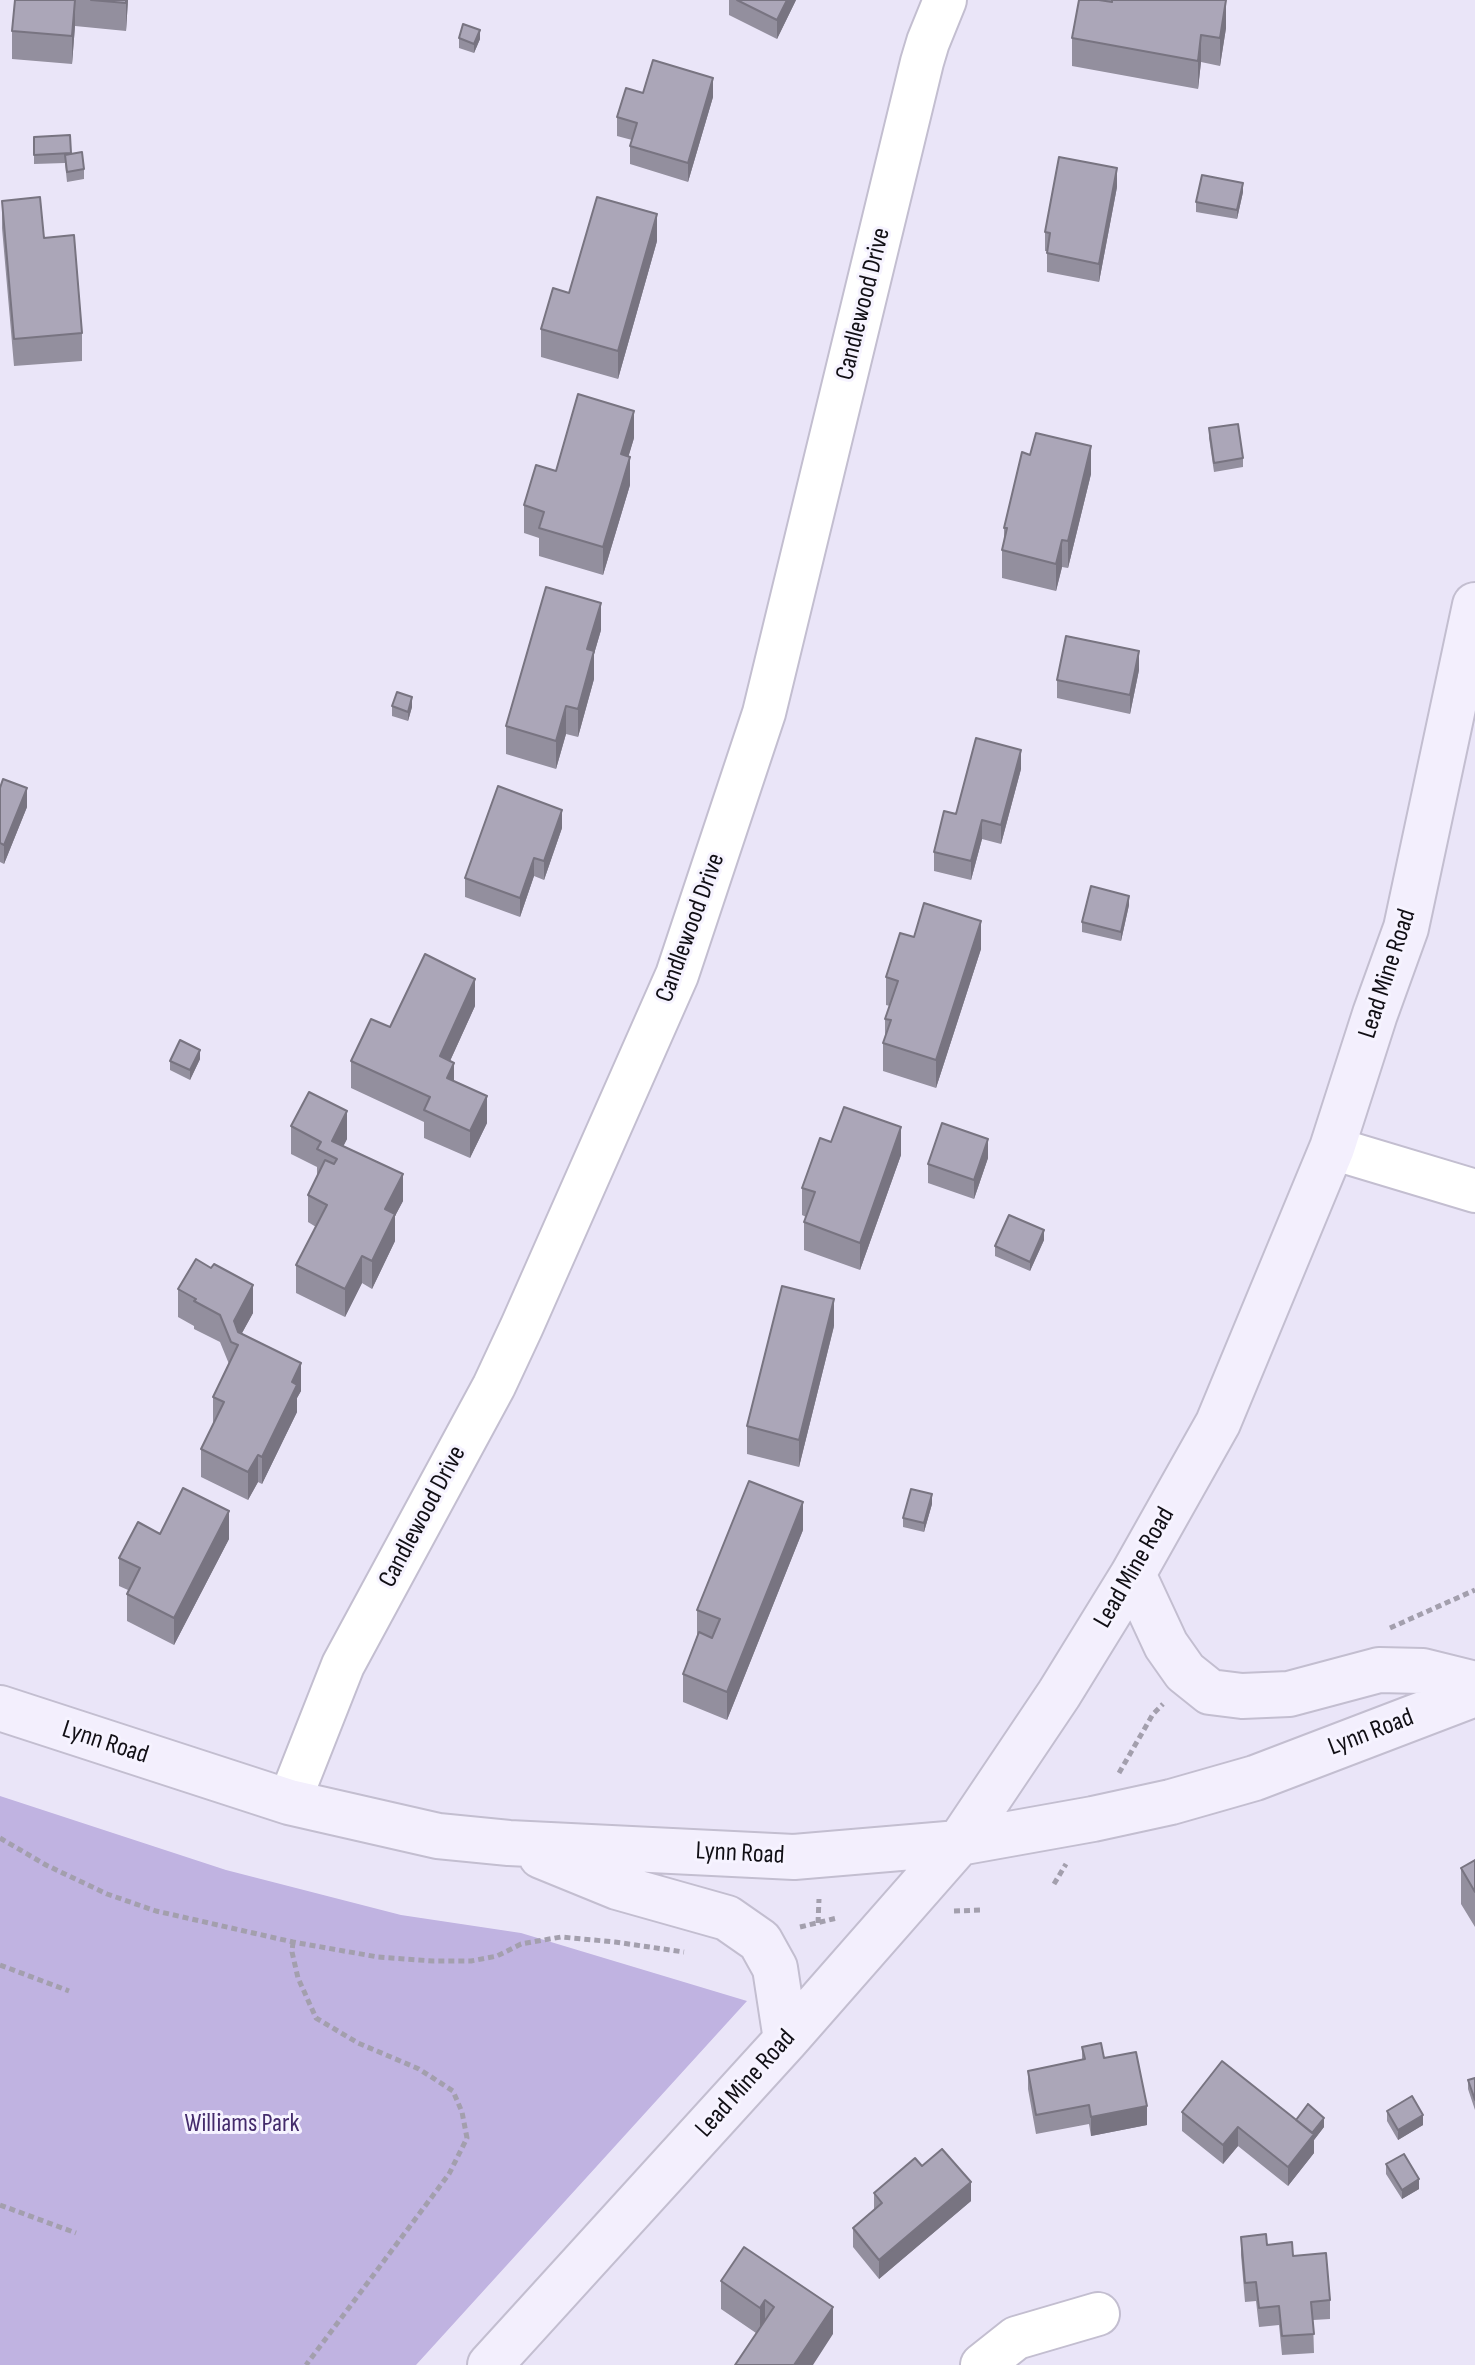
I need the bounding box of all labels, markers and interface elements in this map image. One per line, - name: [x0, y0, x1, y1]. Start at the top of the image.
- street label: Candlewood Drive: [830, 225, 898, 383]
- street label: Candlewood Drive: [650, 849, 732, 1007]
- street label: Lead Mine Road: [1352, 905, 1424, 1043]
- street label: Candlewood Drive: [373, 1441, 473, 1593]
- street label: Lead Mine Road: [1088, 1502, 1182, 1634]
- street label: Lynn Road: [1324, 1703, 1418, 1763]
- street label: Lynn Road: [58, 1714, 152, 1772]
- street label: Lynn Road: [695, 1836, 785, 1872]
- street label: Lead Mine Road: [690, 2024, 802, 2144]
- park label: Williams Park: [184, 2108, 300, 2140]

